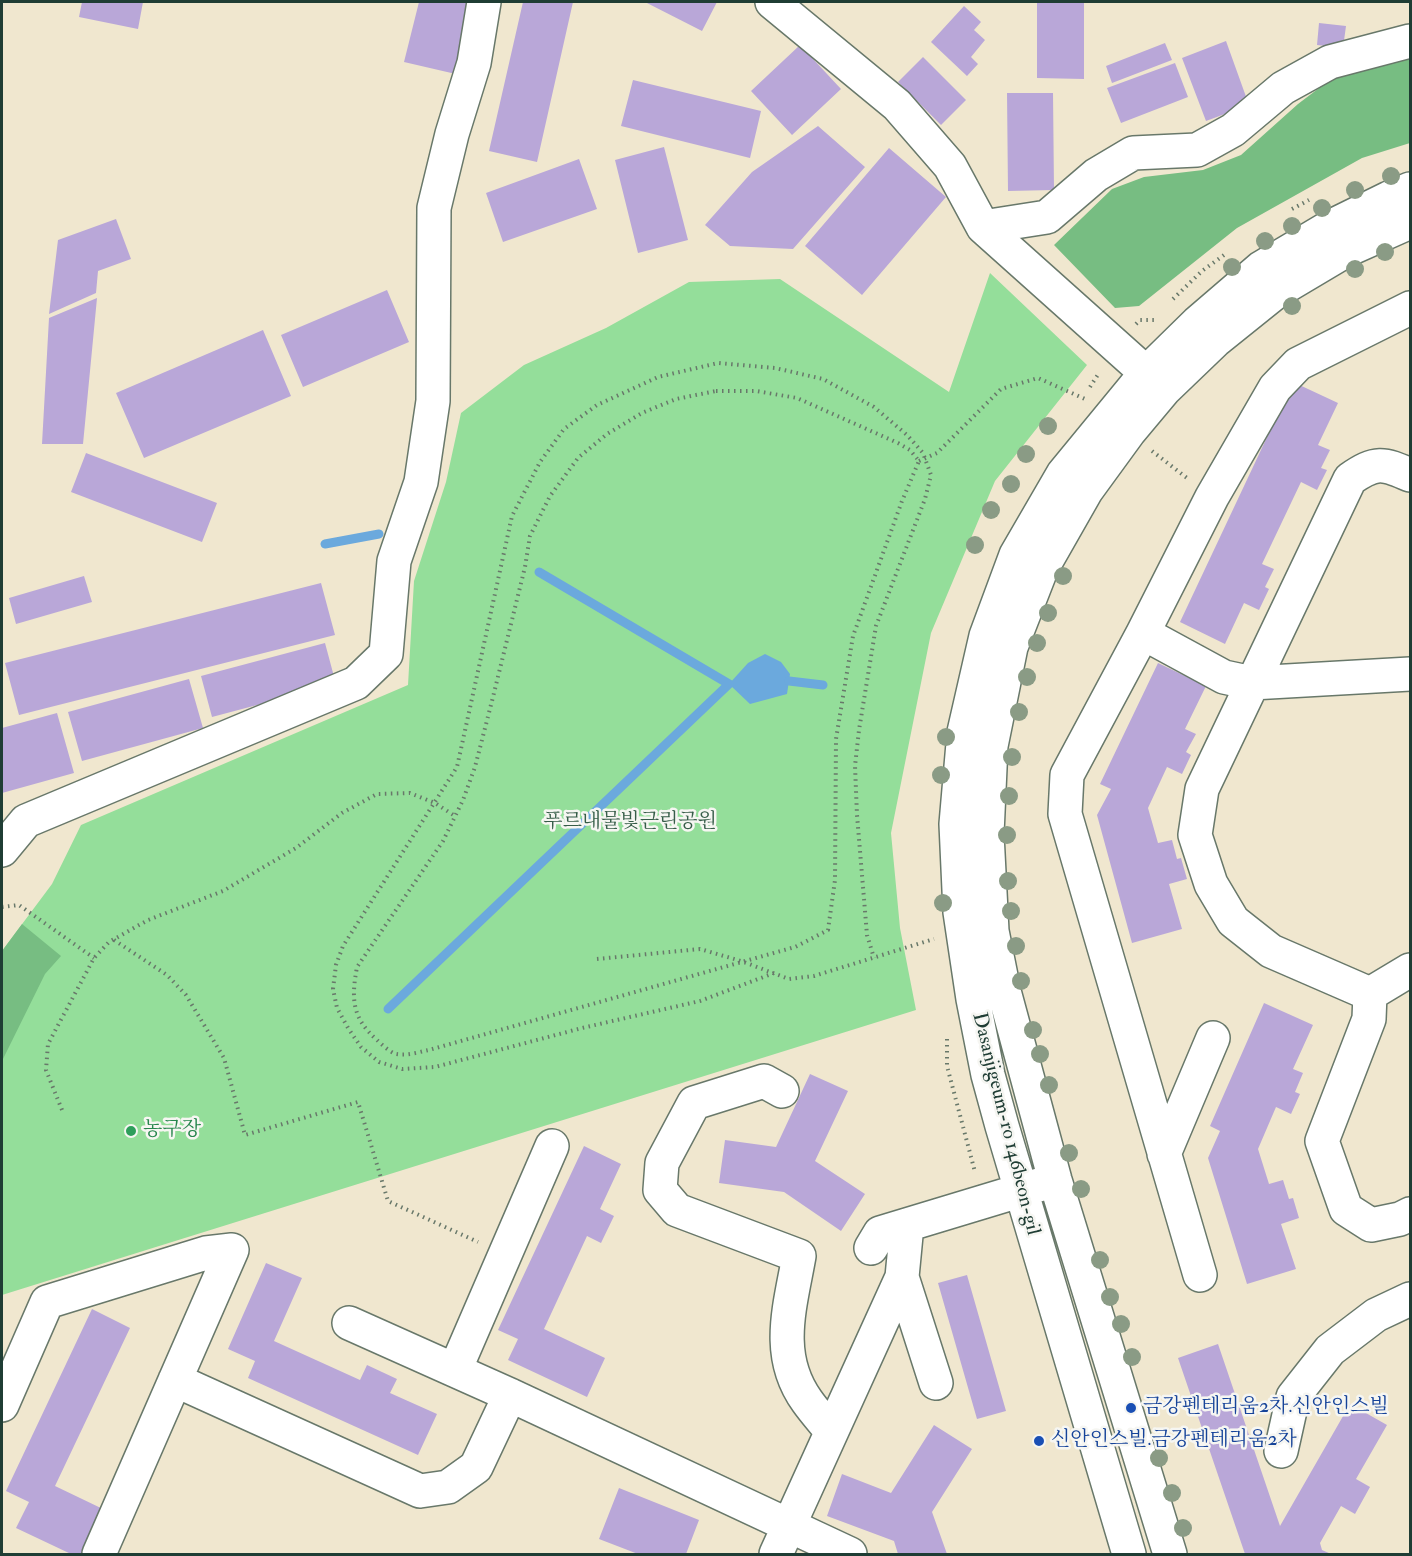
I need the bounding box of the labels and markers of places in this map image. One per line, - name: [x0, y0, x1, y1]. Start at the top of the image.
- place label: 농구장: [143, 1119, 201, 1143]
- marker: 농구장: [124, 1124, 138, 1138]
- place label: 금강펜테리움2차.신안인스빌: [1143, 1396, 1389, 1420]
- marker: 금강펜테리움2차.신안인스빌: [1124, 1401, 1138, 1415]
- place label: 신안인스빌.금강펜테리움2차: [1051, 1429, 1297, 1453]
- marker: 신안인스빌.금강펜테리움2차: [1032, 1434, 1046, 1448]

